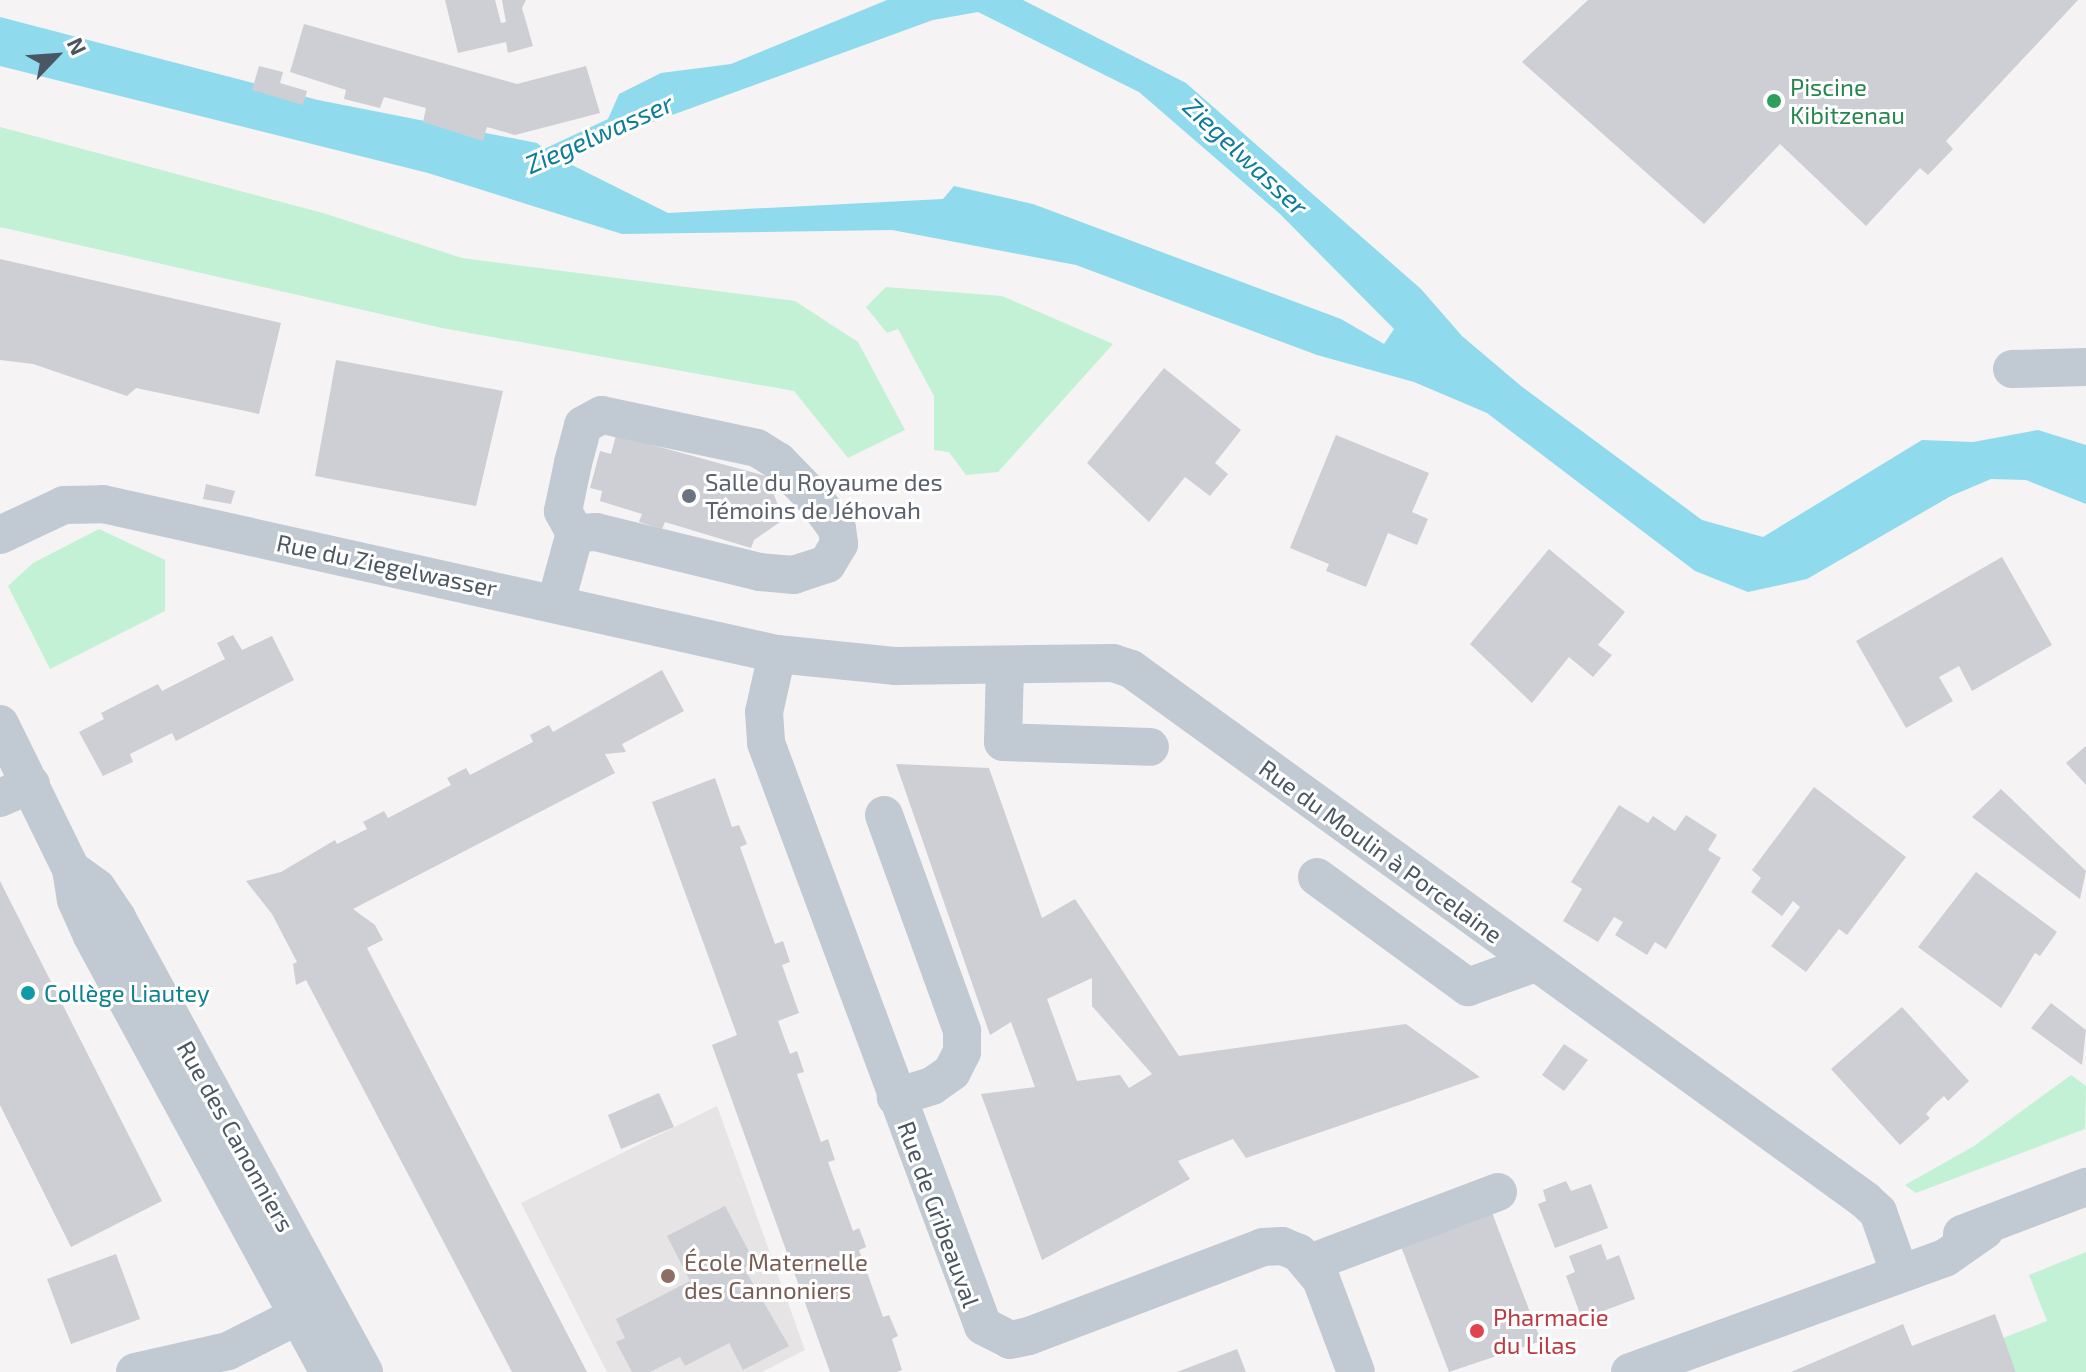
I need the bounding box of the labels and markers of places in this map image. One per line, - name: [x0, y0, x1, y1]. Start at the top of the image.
- place label: Piscine Kibitzenau: [1790, 73, 1905, 129]
- marker: Piscine Kibitzenau: [1765, 92, 1783, 110]
- place label: Salle du Royaume des Témoins de Jéhovah: [705, 468, 943, 524]
- marker: Salle du Royaume des Témoins de Jéhovah: [680, 487, 698, 505]
- place label: Collège Liautey: [44, 979, 210, 1007]
- marker: Collège Liautey: [19, 984, 37, 1002]
- place label: École Maternelle des Cannoniers: [684, 1248, 868, 1304]
- marker: École Maternelle des Cannoniers: [659, 1267, 677, 1285]
- place label: Pharmacie du Lilas: [1493, 1303, 1609, 1359]
- marker: Pharmacie du Lilas: [1468, 1322, 1486, 1340]

